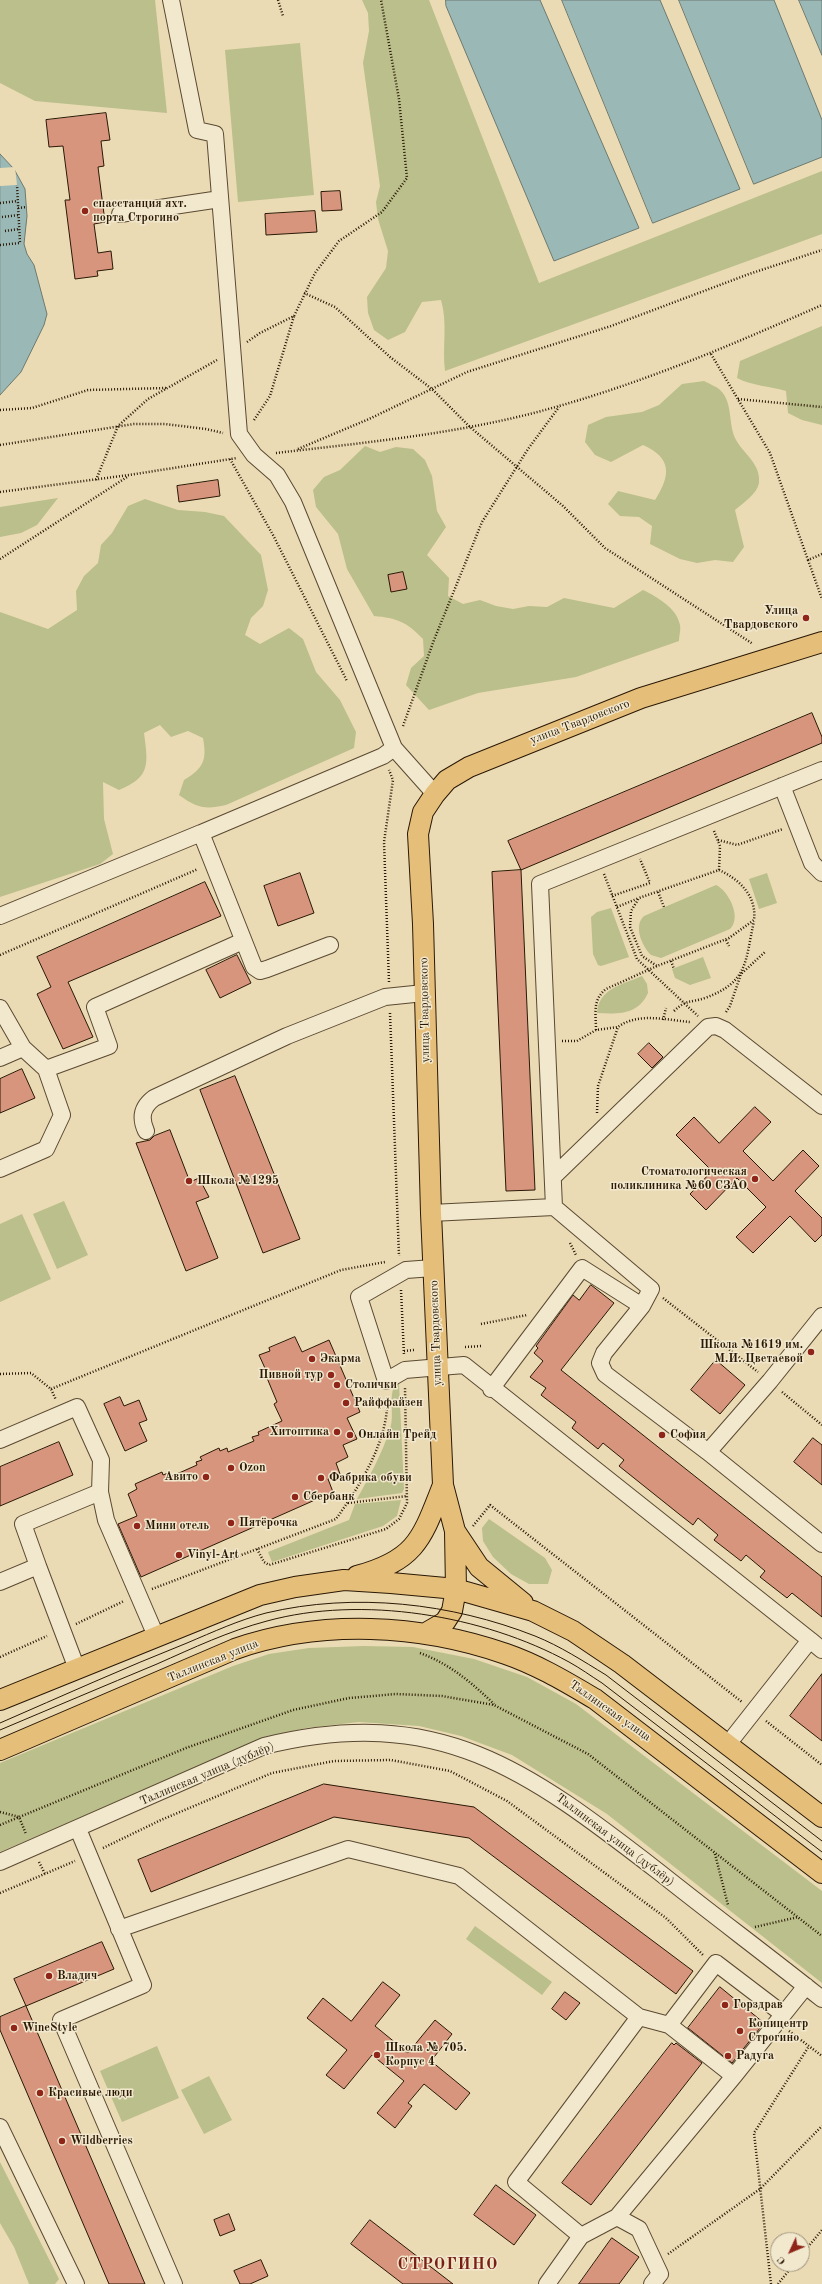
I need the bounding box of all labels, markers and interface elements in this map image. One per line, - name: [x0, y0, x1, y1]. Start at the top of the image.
- place label: спасстанция яхт. порта Строгино: [93, 197, 187, 225]
- marker: спасстанция яхт. порта Строгино: [80, 206, 90, 216]
- place label: Улица Твардовского: [724, 604, 798, 632]
- marker: Улица Твардовского: [801, 613, 811, 623]
- street label: улица Твардовского: [528, 696, 632, 748]
- street label: улица Твардовского: [417, 957, 433, 1063]
- place label: Стоматологическая поликлиника №60 СЗАО: [610, 1165, 747, 1193]
- place label: Школа №1295: [197, 1174, 279, 1188]
- marker: Стоматологическая поликлиника №60 СЗАО: [750, 1174, 760, 1184]
- marker: Школа №1295: [184, 1176, 194, 1186]
- street label: улица Твардовского: [427, 1280, 445, 1386]
- place label: Школа №1619 им. М.И. Цветаевой: [700, 1338, 803, 1366]
- marker: Школа №1619 им. М.И. Цветаевой: [806, 1347, 816, 1357]
- place label: Экарма: [320, 1352, 361, 1366]
- marker: Экарма: [307, 1354, 317, 1364]
- place label: Пивной тур: [259, 1368, 323, 1382]
- marker: Пивной тур: [326, 1370, 336, 1380]
- place label: Столички: [345, 1378, 397, 1392]
- marker: Столички: [332, 1380, 342, 1390]
- place label: Райффайзен: [354, 1396, 423, 1410]
- marker: Райффайзен: [341, 1398, 351, 1408]
- place label: Хитоптика: [269, 1425, 329, 1439]
- marker: Хитоптика: [332, 1427, 342, 1437]
- place label: Онлайн Трейд: [358, 1428, 437, 1442]
- place label: София: [670, 1428, 706, 1442]
- marker: Онлайн Трейд: [345, 1430, 355, 1440]
- marker: София: [657, 1430, 667, 1440]
- place label: Ozon: [239, 1461, 266, 1475]
- marker: Ozon: [226, 1463, 236, 1473]
- place label: Авито: [164, 1470, 198, 1484]
- place label: Фабрика обуви: [329, 1471, 412, 1485]
- marker: Авито: [201, 1472, 211, 1482]
- marker: Фабрика обуви: [316, 1473, 326, 1483]
- place label: Сбербанк: [303, 1490, 355, 1504]
- marker: Сбербанк: [290, 1492, 300, 1502]
- place label: Пятёрочка: [239, 1516, 298, 1530]
- marker: Пятёрочка: [226, 1518, 236, 1528]
- place label: Мини отель: [145, 1519, 209, 1533]
- marker: Мини отель: [132, 1521, 142, 1531]
- place label: Vinyl-Art: [187, 1548, 239, 1562]
- marker: Vinyl-Art: [174, 1550, 184, 1560]
- street label: Таллинская улица: [166, 1636, 260, 1686]
- street label: Таллинская улица: [566, 1677, 654, 1745]
- street label: Таллинская улица (дублёр): [138, 1739, 276, 1809]
- street label: Таллинская улица (дублёр): [553, 1791, 677, 1889]
- place label: Владич: [57, 1969, 97, 1983]
- marker: Владич: [44, 1971, 54, 1981]
- place label: Горздрав: [733, 1998, 783, 2012]
- marker: Горздрав: [720, 2000, 730, 2010]
- place label: Копицентр Строгино: [748, 2017, 808, 2045]
- place label: WineStyle: [22, 2021, 77, 2035]
- marker: WineStyle: [9, 2023, 19, 2033]
- marker: Копицентр Строгино: [735, 2026, 745, 2036]
- place label: Школа № 705. Корпус 4: [385, 2041, 467, 2069]
- place label: Радуга: [736, 2049, 774, 2063]
- marker: Школа № 705. Корпус 4: [372, 2050, 382, 2060]
- marker: Радуга: [723, 2051, 733, 2061]
- place label: Красивые люди: [48, 2086, 133, 2100]
- marker: Красивые люди: [35, 2088, 45, 2098]
- place label: Wildberries: [70, 2134, 133, 2148]
- marker: Wildberries: [57, 2136, 67, 2146]
- north arrow: [770, 2232, 810, 2272]
- text: С: [775, 2254, 788, 2266]
- district label: СТРОГИНО: [398, 2255, 498, 2275]

